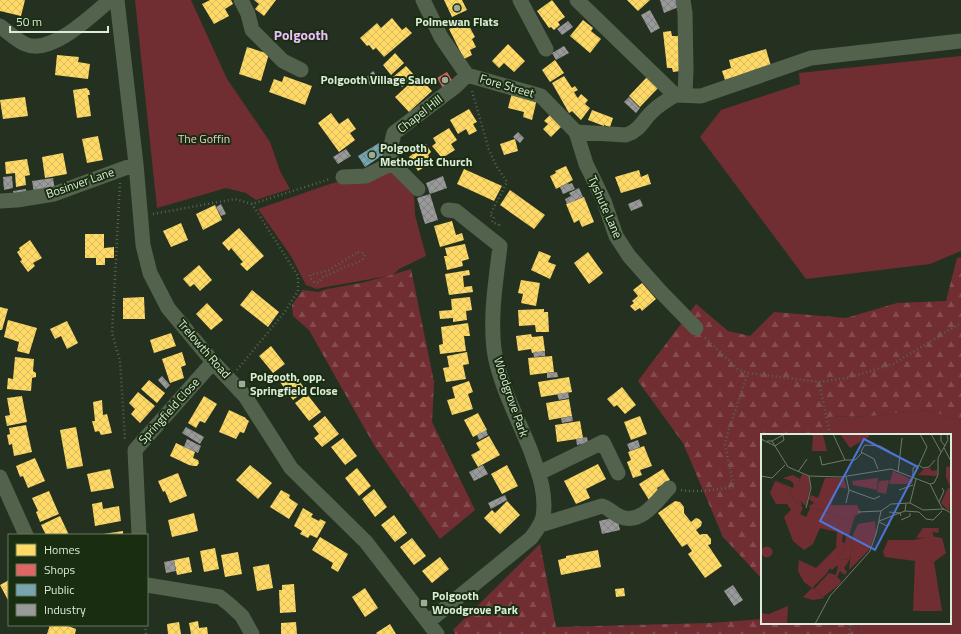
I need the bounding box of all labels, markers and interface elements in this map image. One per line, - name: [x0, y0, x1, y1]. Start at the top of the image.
- marker: Polmewan Flats: [452, 3, 462, 13]
- scale bar: [10, 8, 108, 34]
- text: 50 m: [16, 12, 42, 31]
- place label: Polmewan Flats: [415, 12, 499, 31]
- district label: Polgooth: [274, 24, 328, 45]
- street label: Fore Street: [478, 69, 537, 103]
- place label: Polgooth Village Salon: [320, 70, 437, 89]
- marker: Polgooth Village Salon: [440, 75, 450, 85]
- street label: Chapel Hill: [393, 90, 446, 137]
- park label: The Goffin: [178, 129, 230, 148]
- place label: Polgooth Methodist Church: [380, 138, 472, 171]
- marker: Polgooth Methodist Church: [367, 150, 377, 160]
- street label: Bosinver Lane: [43, 162, 117, 203]
- street label: Tyshute Lane: [583, 172, 628, 241]
- street label: Trelowth Road: [173, 315, 235, 382]
- street label: Woodgrove Park: [489, 354, 534, 439]
- place label: Polgooth, opp. Springfield Close: [250, 367, 338, 400]
- street label: Springfield Close: [133, 373, 204, 448]
- marker: Polgooth, opp. Springfield Close: [237, 379, 247, 389]
- inset map: [761, 434, 951, 624]
- legend: [8, 534, 148, 626]
- text: Homes: [44, 540, 80, 559]
- text: Shops: [44, 560, 76, 579]
- text: Public: [44, 580, 74, 599]
- place label: Polgooth Woodgrove Park: [432, 586, 519, 619]
- marker: Polgooth Woodgrove Park: [419, 598, 429, 608]
- text: Industry: [44, 600, 86, 619]

